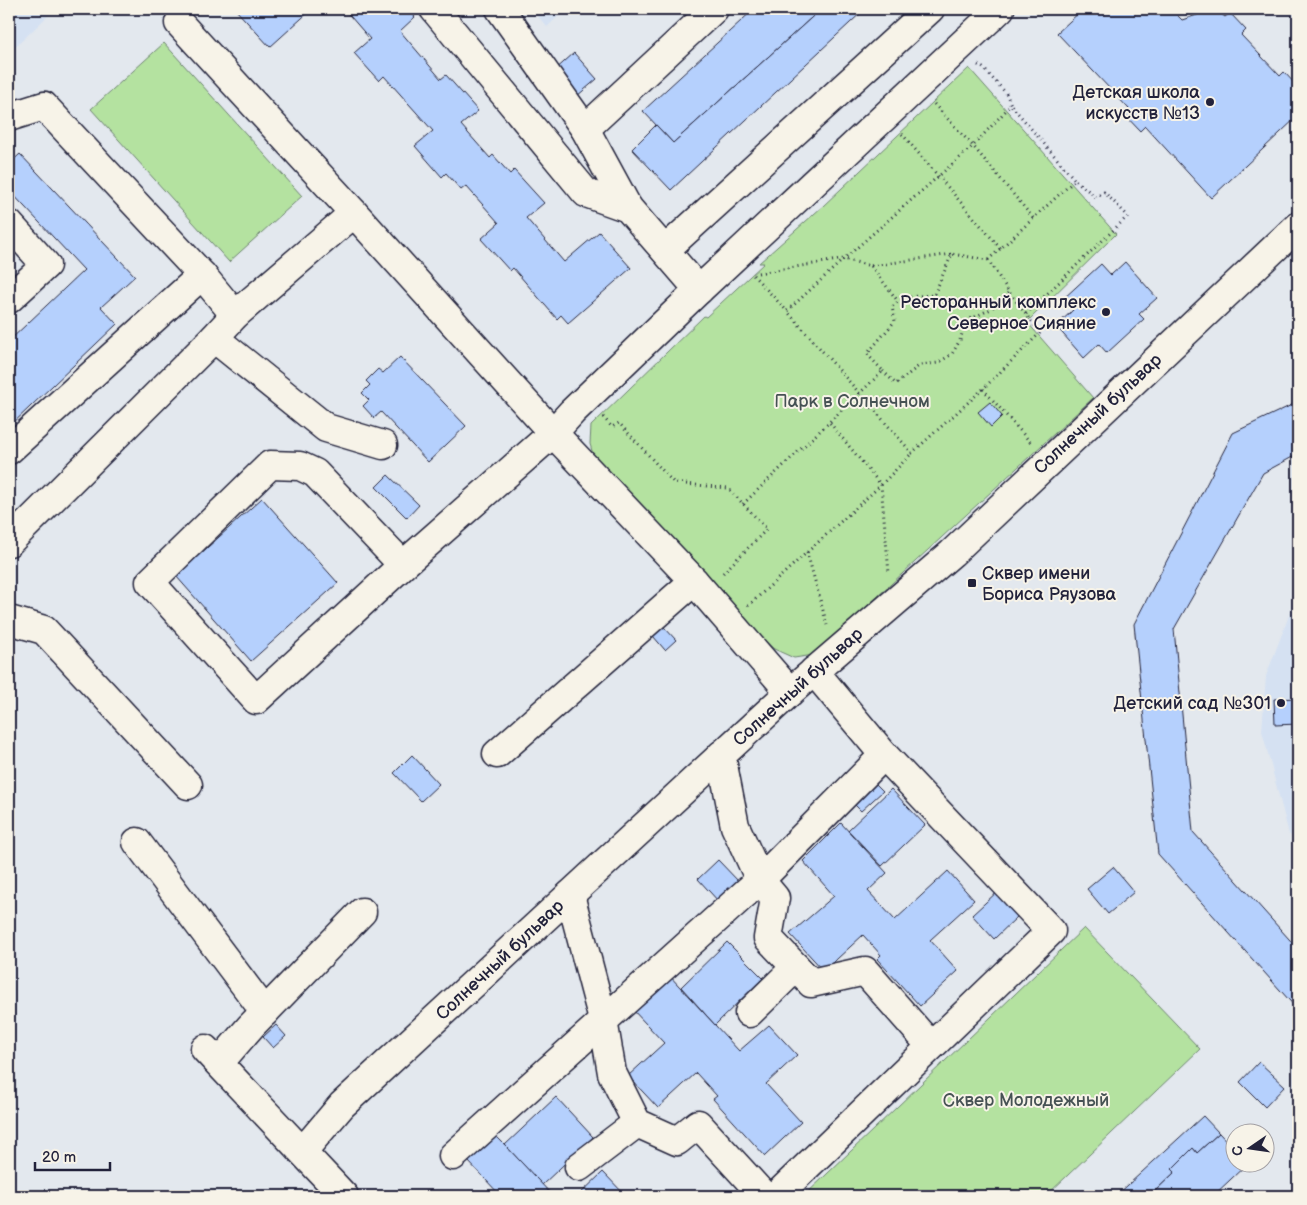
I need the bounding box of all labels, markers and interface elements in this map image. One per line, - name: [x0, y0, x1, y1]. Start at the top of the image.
- place label: Детская школа искусств №13: [1072, 82, 1200, 124]
- marker: Детская школа искусств №13: [1204, 96, 1216, 108]
- place label: Ресторанный комплекс Северное Сияние: [900, 292, 1096, 334]
- marker: Ресторанный комплекс Северное Сияние: [1100, 306, 1112, 318]
- street label: Солнечный бульвар: [1030, 349, 1166, 479]
- park label: Парк в Солнечном: [774, 391, 930, 412]
- place label: Сквер имени Бориса Ряузова: [982, 563, 1117, 605]
- marker: Сквер имени Бориса Ряузова: [966, 577, 978, 589]
- street label: Солнечный бульвар: [729, 623, 867, 751]
- place label: Детский сад №301: [1113, 693, 1271, 714]
- marker: Детский сад №301: [1275, 697, 1287, 709]
- street label: Солнечный бульвар: [432, 895, 568, 1025]
- park label: Сквер Молодежный: [943, 1090, 1109, 1111]
- north arrow: [1224, 1122, 1274, 1172]
- scale bar: [35, 1140, 110, 1172]
- text: С: [1228, 1144, 1247, 1157]
- text: 20 m: [42, 1148, 76, 1167]

